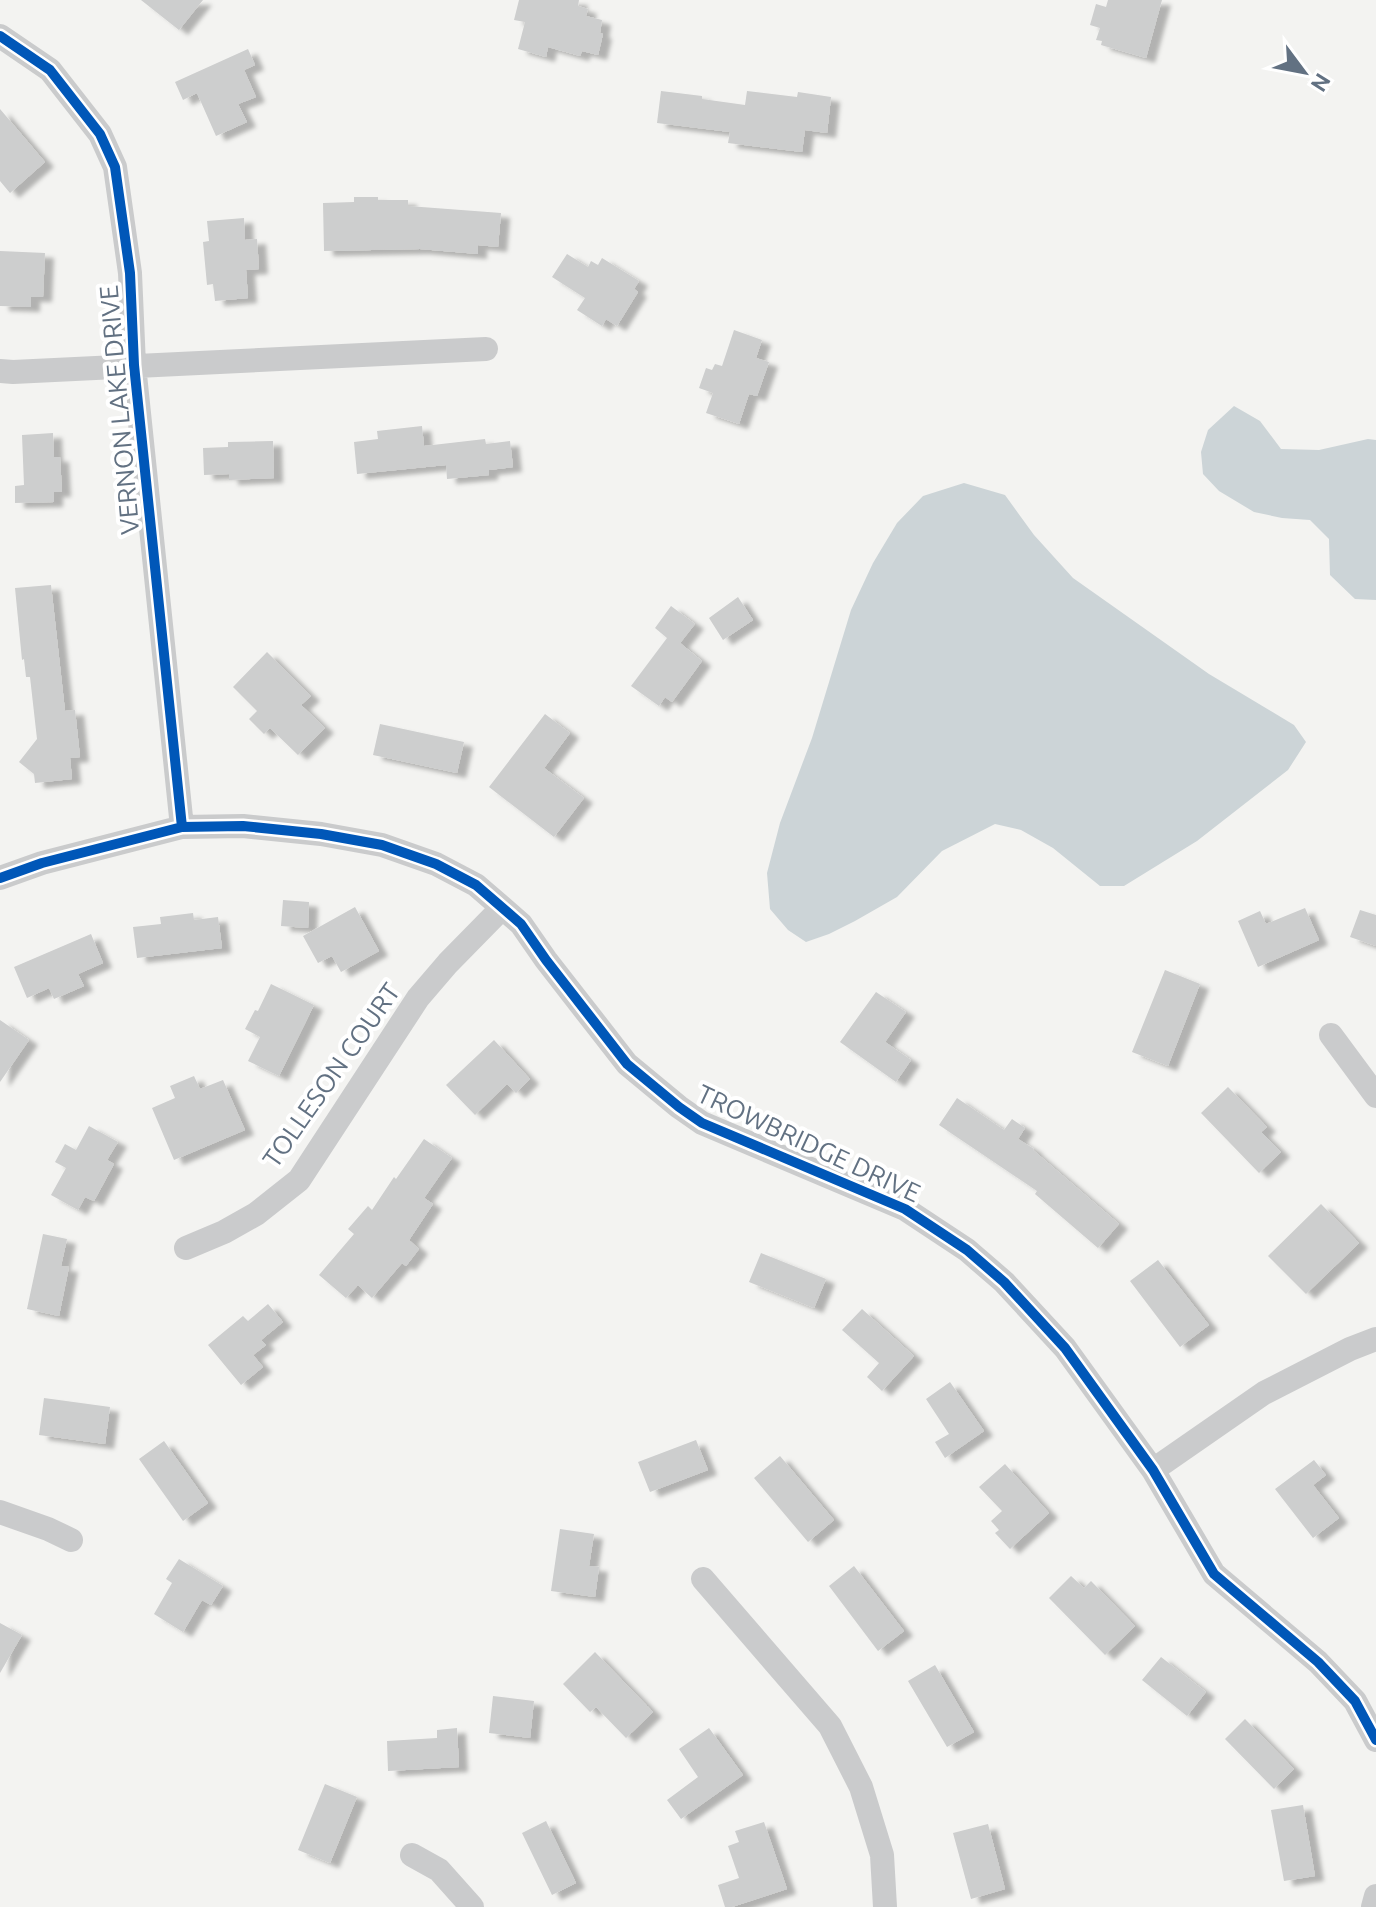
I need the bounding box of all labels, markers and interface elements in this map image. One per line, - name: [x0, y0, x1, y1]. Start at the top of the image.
- north arrow: [1264, 32, 1344, 112]
- text: N: [1306, 69, 1336, 96]
- street label: VERNON LAKE DRIVE: [94, 284, 144, 536]
- street label: TOLLESON COURT: [257, 977, 405, 1173]
- street label: TROWBRIDGE DRIVE: [693, 1079, 925, 1207]

